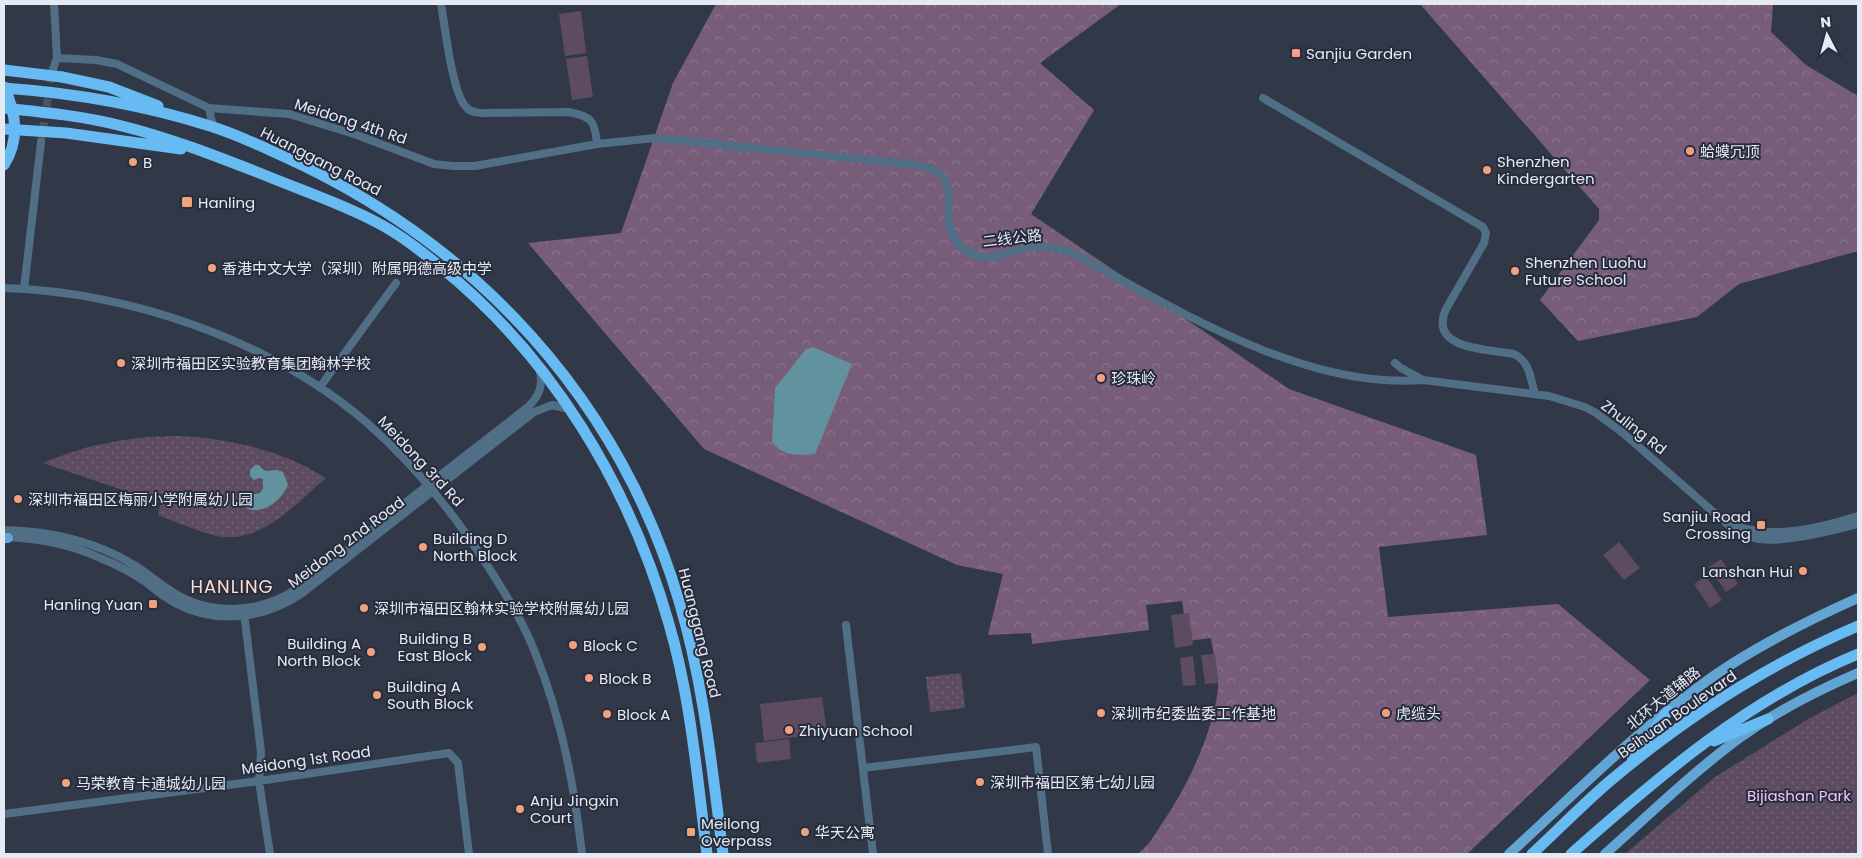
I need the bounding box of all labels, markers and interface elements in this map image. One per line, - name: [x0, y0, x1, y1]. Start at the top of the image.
- north arrow: [1802, 10, 1852, 60]
- text: N: [1819, 12, 1832, 33]
- place label: Sanjiu Garden: [1306, 43, 1412, 64]
- marker: Sanjiu Garden: [1290, 47, 1302, 59]
- street label: Meidong 4th Rd: [292, 93, 410, 149]
- street label: Huanggang Road: [257, 121, 385, 201]
- place label: 蛤蟆冗顶: [1700, 141, 1760, 162]
- marker: 蛤蟆冗顶: [1684, 145, 1696, 157]
- place label: Shenzhen Kindergarten: [1497, 151, 1595, 189]
- place label: B: [143, 152, 152, 173]
- marker: B: [127, 156, 139, 168]
- marker: Shenzhen Kindergarten: [1481, 164, 1493, 176]
- place label: Hanling: [198, 192, 255, 213]
- marker: Hanling: [180, 195, 194, 209]
- street label: 二线公路: [981, 224, 1043, 252]
- place label: Shenzhen Luohu Future School: [1525, 252, 1647, 290]
- place label: 香港中文大学（深圳）附属明德高级中学: [222, 258, 492, 279]
- marker: 香港中文大学（深圳）附属明德高级中学: [206, 262, 218, 274]
- marker: Shenzhen Luohu Future School: [1509, 265, 1521, 277]
- place label: 深圳市福田区实验教育集团翰林学校: [131, 353, 371, 374]
- marker: 深圳市福田区实验教育集团翰林学校: [115, 357, 127, 369]
- place label: 珍珠岭: [1111, 368, 1156, 389]
- marker: 珍珠岭: [1095, 372, 1107, 384]
- street label: Zhuling Rd: [1597, 395, 1671, 459]
- street label: Meidong 3rd Rd: [373, 411, 469, 511]
- place label: 深圳市福田区梅丽小学附属幼儿园: [28, 489, 253, 510]
- street label: Meidong 2nd Road: [283, 491, 409, 593]
- marker: 深圳市福田区梅丽小学附属幼儿园: [12, 493, 24, 505]
- place label: Sanjiu Road Crossing: [1662, 506, 1751, 544]
- marker: Sanjiu Road Crossing: [1755, 519, 1767, 531]
- place label: Building D North Block: [433, 528, 517, 566]
- marker: Building D North Block: [417, 541, 429, 553]
- place label: Lanshan Hui: [1702, 561, 1793, 582]
- marker: Lanshan Hui: [1797, 565, 1809, 577]
- street label: Huanggang Road: [674, 566, 726, 700]
- district label: HANLING: [190, 574, 274, 599]
- place label: Hanling Yuan: [44, 594, 143, 615]
- marker: Hanling Yuan: [147, 598, 159, 610]
- place label: 深圳市福田区翰林实验学校附属幼儿园: [374, 598, 629, 619]
- marker: 深圳市福田区翰林实验学校附属幼儿园: [358, 602, 370, 614]
- place label: Building B East Block: [398, 628, 472, 666]
- place label: Building A North Block: [277, 633, 361, 671]
- place label: Block C: [583, 635, 638, 656]
- marker: Block C: [567, 639, 579, 651]
- marker: Building B East Block: [476, 641, 488, 653]
- marker: Building A North Block: [365, 646, 377, 658]
- street label: 北环大道辅路: [1621, 662, 1705, 734]
- street label: Beihuan Boulevard: [1613, 665, 1741, 763]
- place label: Block B: [599, 668, 652, 689]
- marker: Block B: [583, 672, 595, 684]
- place label: Building A South Block: [387, 676, 474, 714]
- marker: Building A South Block: [371, 689, 383, 701]
- place label: 深圳市纪委监委工作基地: [1111, 703, 1276, 724]
- place label: 虎缆头: [1396, 703, 1441, 724]
- place label: Block A: [617, 704, 670, 725]
- marker: 深圳市纪委监委工作基地: [1095, 707, 1107, 719]
- marker: 虎缆头: [1380, 707, 1392, 719]
- marker: Block A: [601, 708, 613, 720]
- place label: Zhiyuan School: [799, 720, 913, 741]
- marker: Zhiyuan School: [783, 724, 795, 736]
- street label: Meidong 1st Road: [240, 741, 372, 779]
- place label: 深圳市福田区第七幼儿园: [990, 772, 1155, 793]
- place label: 马荣教育卡通城幼儿园: [76, 773, 226, 794]
- marker: 深圳市福田区第七幼儿园: [974, 776, 986, 788]
- marker: 马荣教育卡通城幼儿园: [60, 777, 72, 789]
- park label: Bijiashan Park: [1747, 785, 1851, 806]
- place label: Anju Jingxin Court: [530, 790, 619, 828]
- marker: Anju Jingxin Court: [514, 803, 526, 815]
- place label: Meilong Overpass: [701, 813, 772, 851]
- place label: 华天公寓: [815, 822, 875, 843]
- marker: Meilong Overpass: [685, 826, 697, 838]
- marker: 华天公寓: [799, 826, 811, 838]

